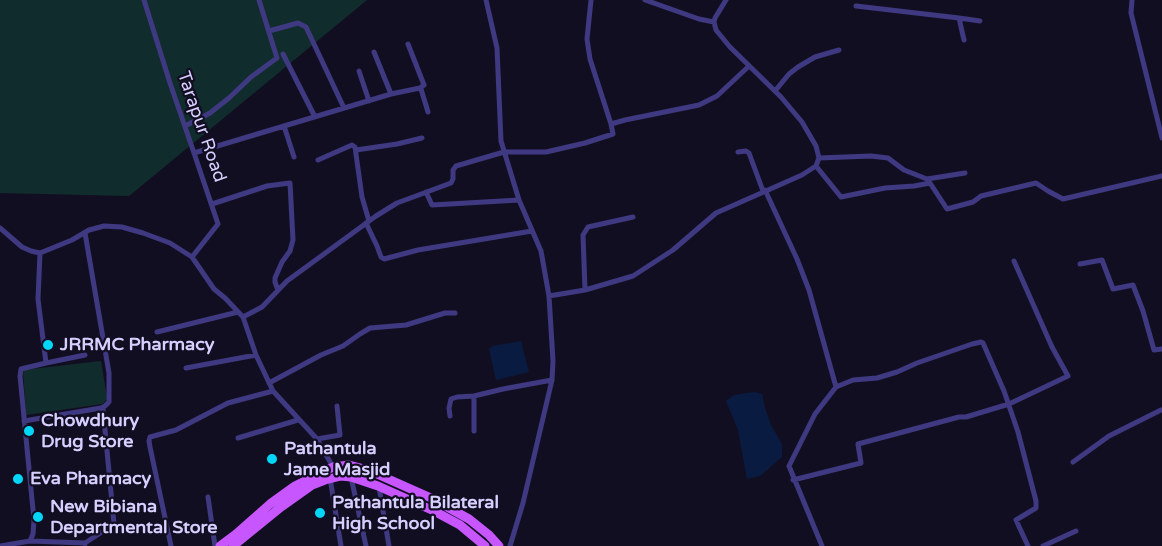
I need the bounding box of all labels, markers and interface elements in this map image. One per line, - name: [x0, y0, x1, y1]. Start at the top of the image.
- street label: Tarapur Road: [172, 69, 230, 185]
- place label: JRRMC Pharmacy: [60, 334, 214, 356]
- marker: JRRMC Pharmacy: [41, 338, 55, 352]
- place label: Chowdhury Drug Store: [41, 410, 139, 452]
- marker: Chowdhury Drug Store: [22, 424, 36, 438]
- place label: Pathantula Jame Masjid: [284, 438, 390, 480]
- marker: Pathantula Jame Masjid: [265, 452, 279, 466]
- place label: Eva Pharmacy: [30, 468, 151, 490]
- marker: Eva Pharmacy: [11, 472, 25, 486]
- place label: Pathantula Bilateral High School: [332, 492, 499, 534]
- place label: New Bibiana Departmental Store: [50, 496, 217, 538]
- marker: Pathantula Bilateral High School: [313, 506, 327, 520]
- marker: New Bibiana Departmental Store: [31, 510, 45, 524]

